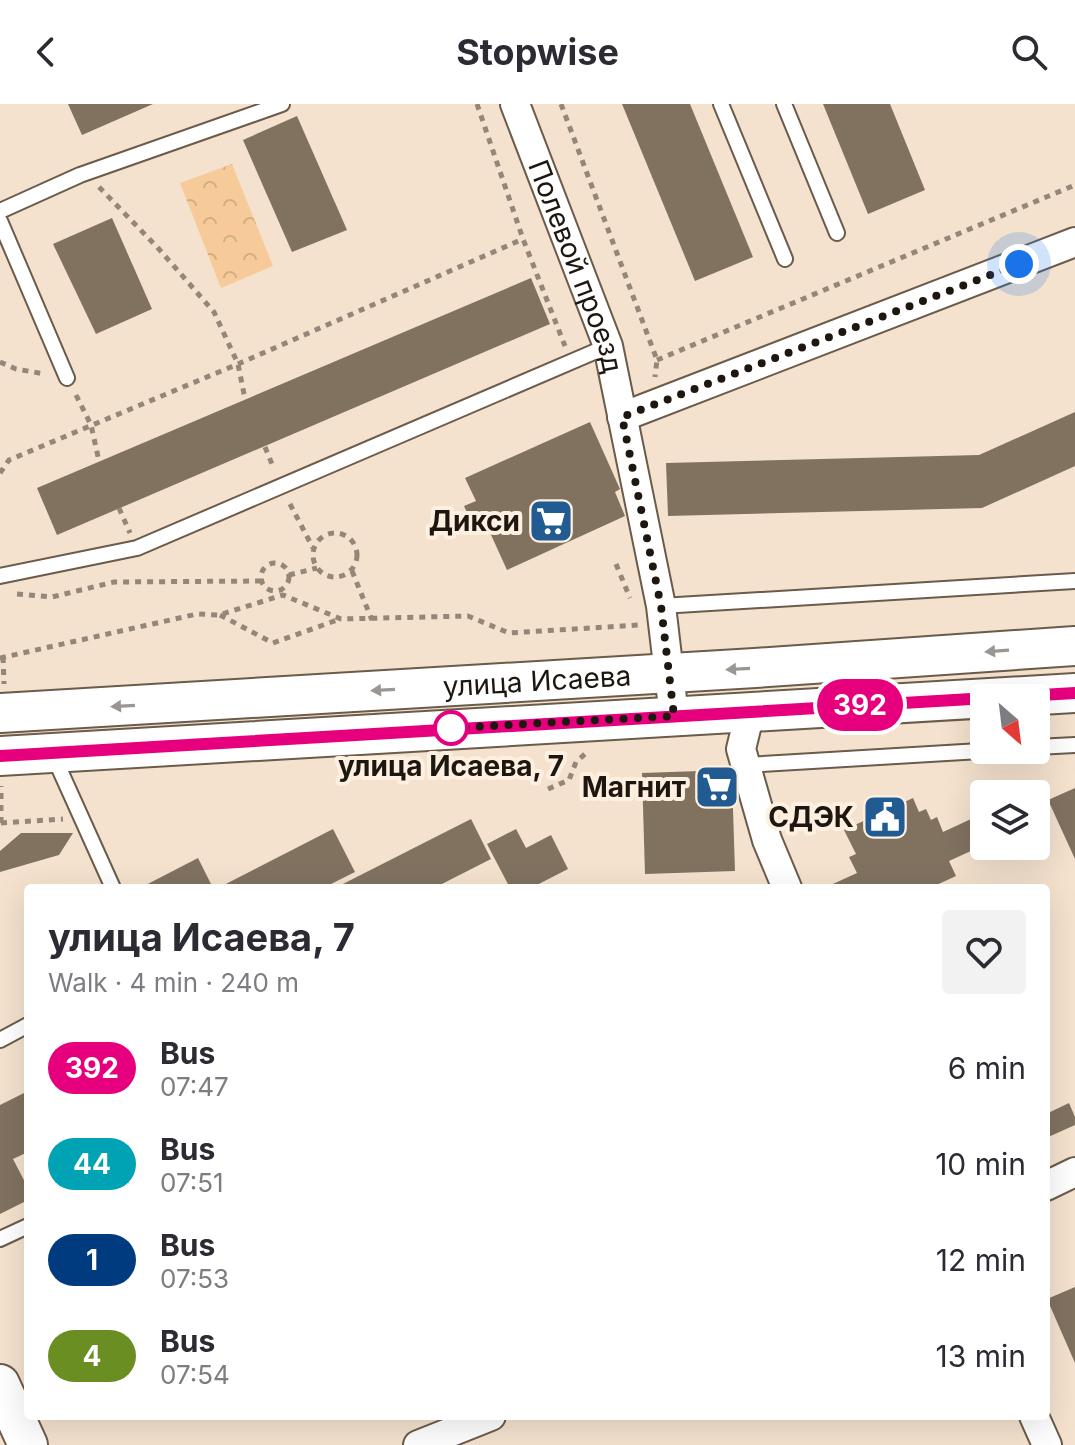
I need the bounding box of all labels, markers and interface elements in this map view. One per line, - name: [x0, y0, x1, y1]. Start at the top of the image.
- icon: back: [24, 30, 68, 74]
- text: Stopwise: [456, 30, 619, 74]
- icon: search: [1007, 30, 1051, 74]
- street label: Полевой проезд: [521, 155, 630, 376]
- your location: [999, 244, 1039, 284]
- supermarket icon: Дикси: [527, 497, 575, 545]
- place label: Дикси: [429, 504, 520, 538]
- one-way arrow: [984, 645, 1009, 658]
- street label: улица Исаева: [442, 658, 632, 704]
- one-way arrow: [725, 663, 750, 676]
- line badge: 392: [814, 679, 906, 731]
- one-way arrow: [370, 684, 395, 697]
- north arrow: [970, 684, 1050, 764]
- map controls: [970, 684, 1050, 860]
- text: 392: [833, 688, 887, 722]
- one-way arrow: [110, 699, 135, 712]
- marker: улица Исаева, 7: [434, 711, 468, 745]
- place label: улица Исаева, 7: [338, 749, 564, 783]
- supermarket icon: Магнит: [693, 763, 741, 811]
- place label: Магнит: [582, 770, 686, 804]
- button: layers: [970, 780, 1050, 860]
- public building icon: СДЭК: [861, 793, 909, 841]
- place label: СДЭК: [768, 800, 854, 834]
- button: heart: [942, 910, 1026, 994]
- text: улица Исаева, 7: [48, 914, 355, 960]
- text: Walk · 4 min · 240 m: [48, 967, 299, 998]
- text: Bus: [160, 1035, 215, 1071]
- text: 6 min: [948, 1050, 1026, 1086]
- text: 392: [65, 1051, 119, 1085]
- text: 07:47: [160, 1071, 229, 1102]
- text: Bus: [160, 1131, 215, 1167]
- text: 10 min: [935, 1146, 1026, 1182]
- text: 44: [73, 1147, 111, 1181]
- text: 07:51: [160, 1167, 224, 1198]
- text: Bus: [160, 1227, 215, 1263]
- text: 12 min: [936, 1242, 1026, 1278]
- text: 1: [86, 1243, 98, 1277]
- text: 07:53: [160, 1263, 229, 1294]
- text: Bus: [160, 1323, 215, 1359]
- text: 13 min: [936, 1338, 1026, 1374]
- text: 4: [83, 1339, 101, 1373]
- text: 07:54: [160, 1359, 230, 1390]

